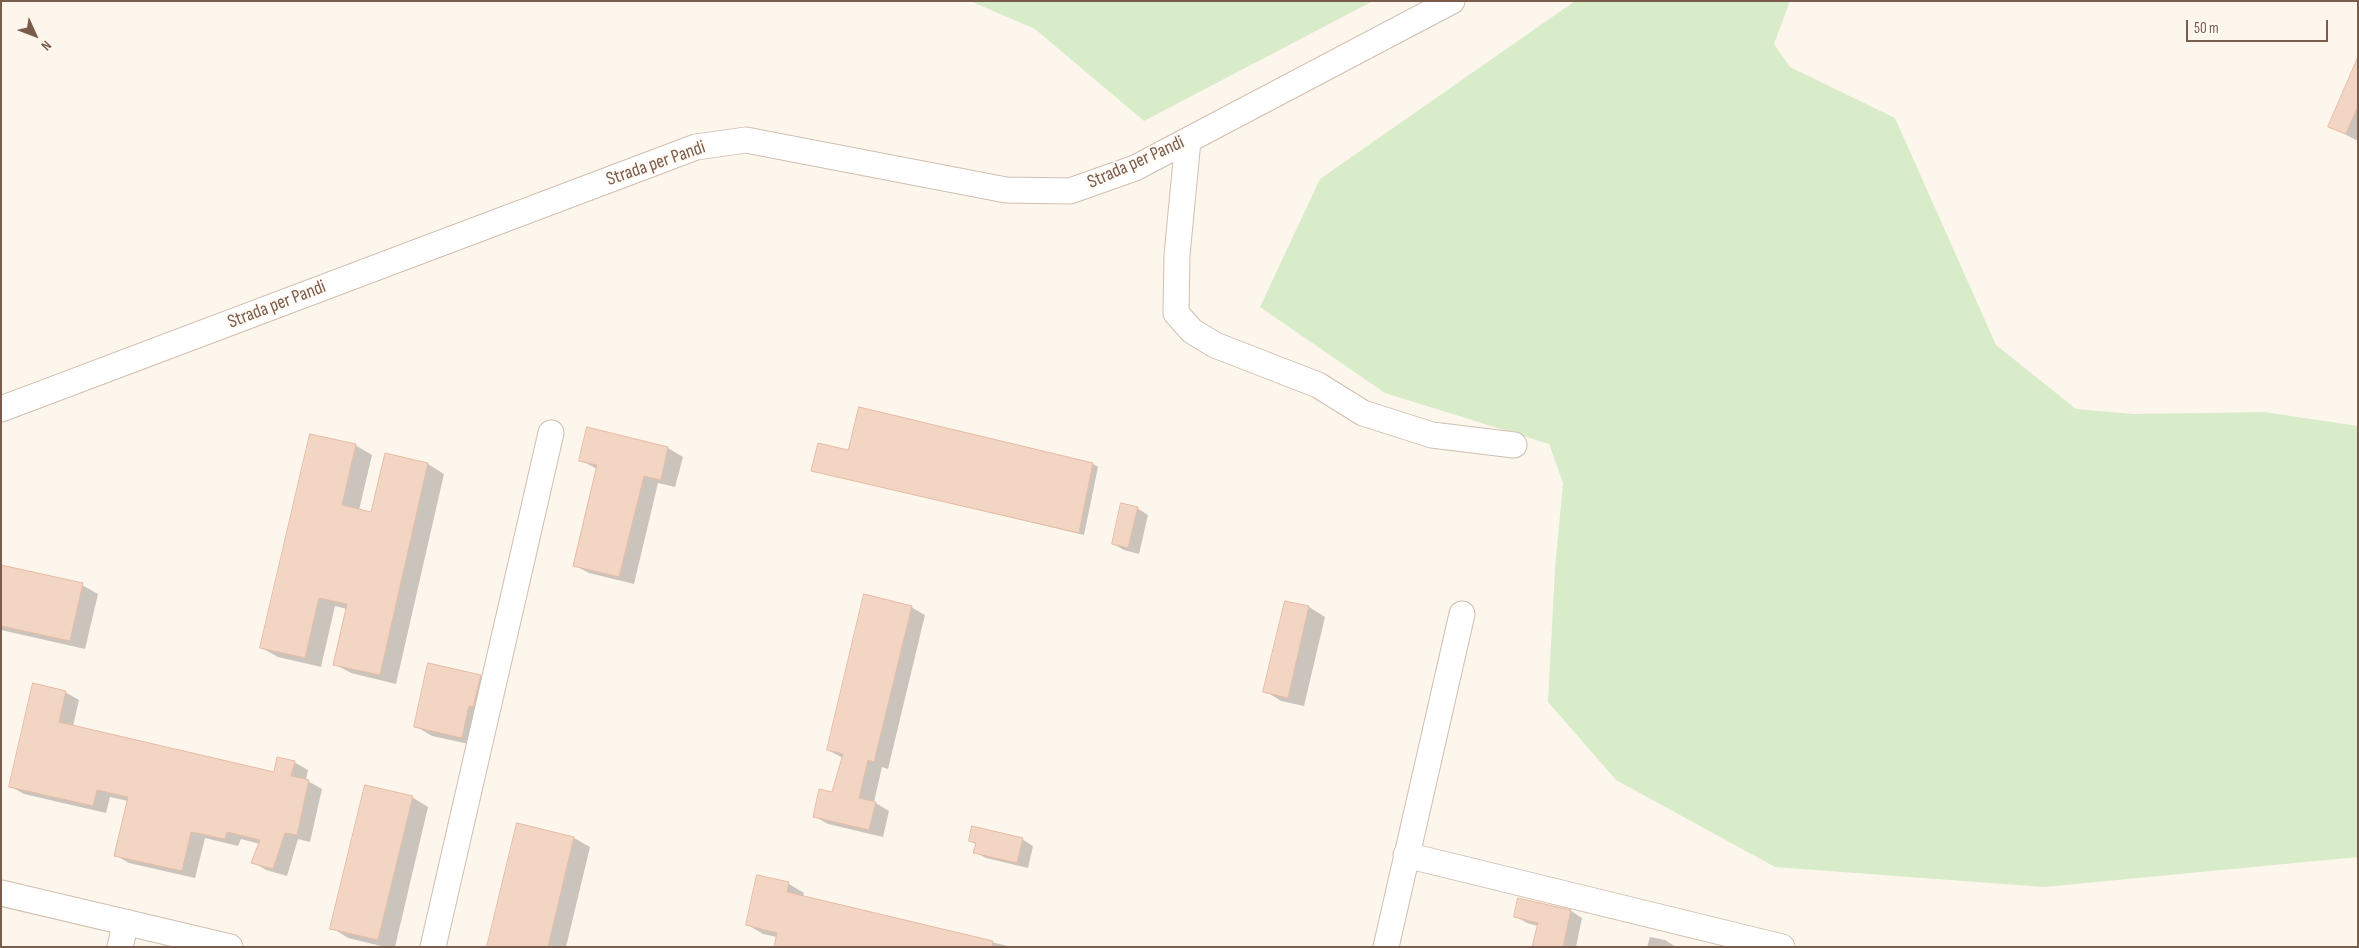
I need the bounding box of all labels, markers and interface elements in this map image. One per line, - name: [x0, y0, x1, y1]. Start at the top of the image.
- north arrow: [10, 10, 60, 60]
- scale bar: [2189, 10, 2332, 42]
- text: 50 m: [2194, 19, 2219, 38]
- text: N: [38, 37, 55, 54]
- street label: Strada per Pandi: [1084, 132, 1188, 194]
- street label: Strada per Pandi: [603, 136, 709, 192]
- street label: Strada per Pandi: [225, 276, 329, 334]

